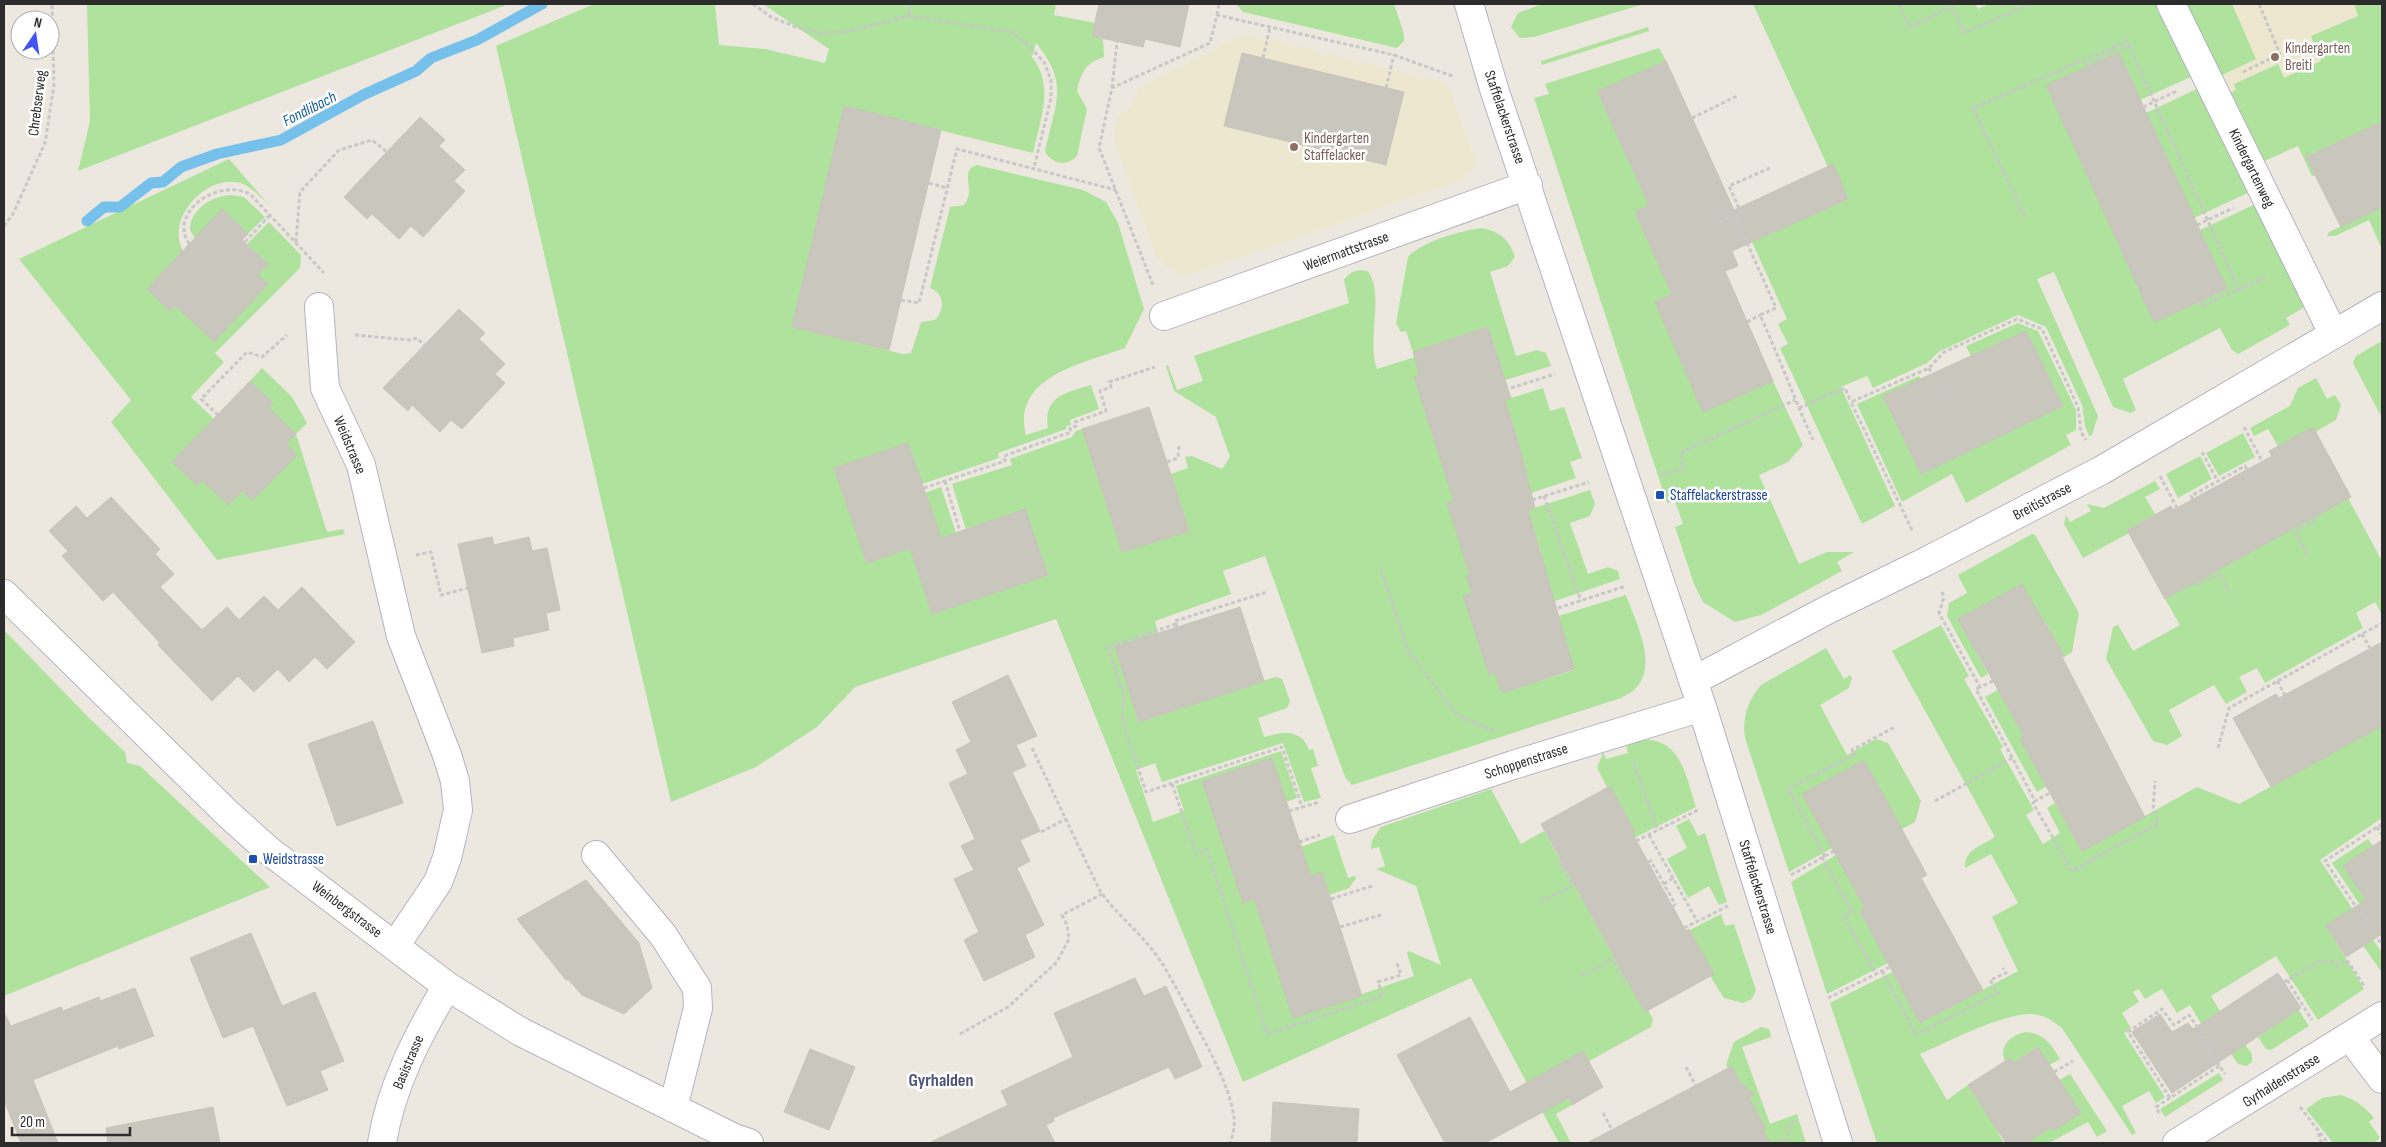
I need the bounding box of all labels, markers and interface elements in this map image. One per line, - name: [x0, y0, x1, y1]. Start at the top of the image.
- north arrow: [10, 10, 60, 60]
- text: N: [32, 14, 43, 32]
- place label: Kindergarten Breiti: [2285, 39, 2350, 75]
- marker: Kindergarten Breiti: [2269, 51, 2281, 63]
- street label: Staffelackerstrasse: [1480, 68, 1529, 166]
- street label: Chrebserweg: [24, 69, 51, 137]
- water label: Fondlibach: [280, 88, 340, 131]
- street label: Kindergartenweg: [2224, 126, 2279, 211]
- place label: Kindergarten Staffelacker: [1304, 129, 1369, 165]
- marker: Kindergarten Staffelacker: [1288, 141, 1300, 153]
- street label: Weiermattstrasse: [1301, 227, 1391, 276]
- street label: Weidstrasse: [329, 413, 370, 477]
- street label: Breitistrasse: [2010, 478, 2075, 525]
- place label: Staffelackerstrasse: [1670, 486, 1768, 505]
- marker: Staffelackerstrasse: [1654, 489, 1666, 501]
- street label: Schoppenstrasse: [1482, 739, 1570, 784]
- street label: Staffelackerstrasse: [1734, 838, 1781, 937]
- place label: Weidstrasse: [263, 850, 324, 869]
- marker: Weidstrasse: [247, 853, 259, 865]
- street label: Weinbergstrasse: [308, 877, 386, 942]
- street label: Basistrasse: [389, 1032, 428, 1092]
- street label: Gyrhaldenstrasse: [2239, 1049, 2323, 1112]
- district label: Gyrhalden: [909, 1070, 973, 1091]
- scale bar: [12, 1104, 130, 1136]
- text: 20 m: [20, 1113, 45, 1132]

